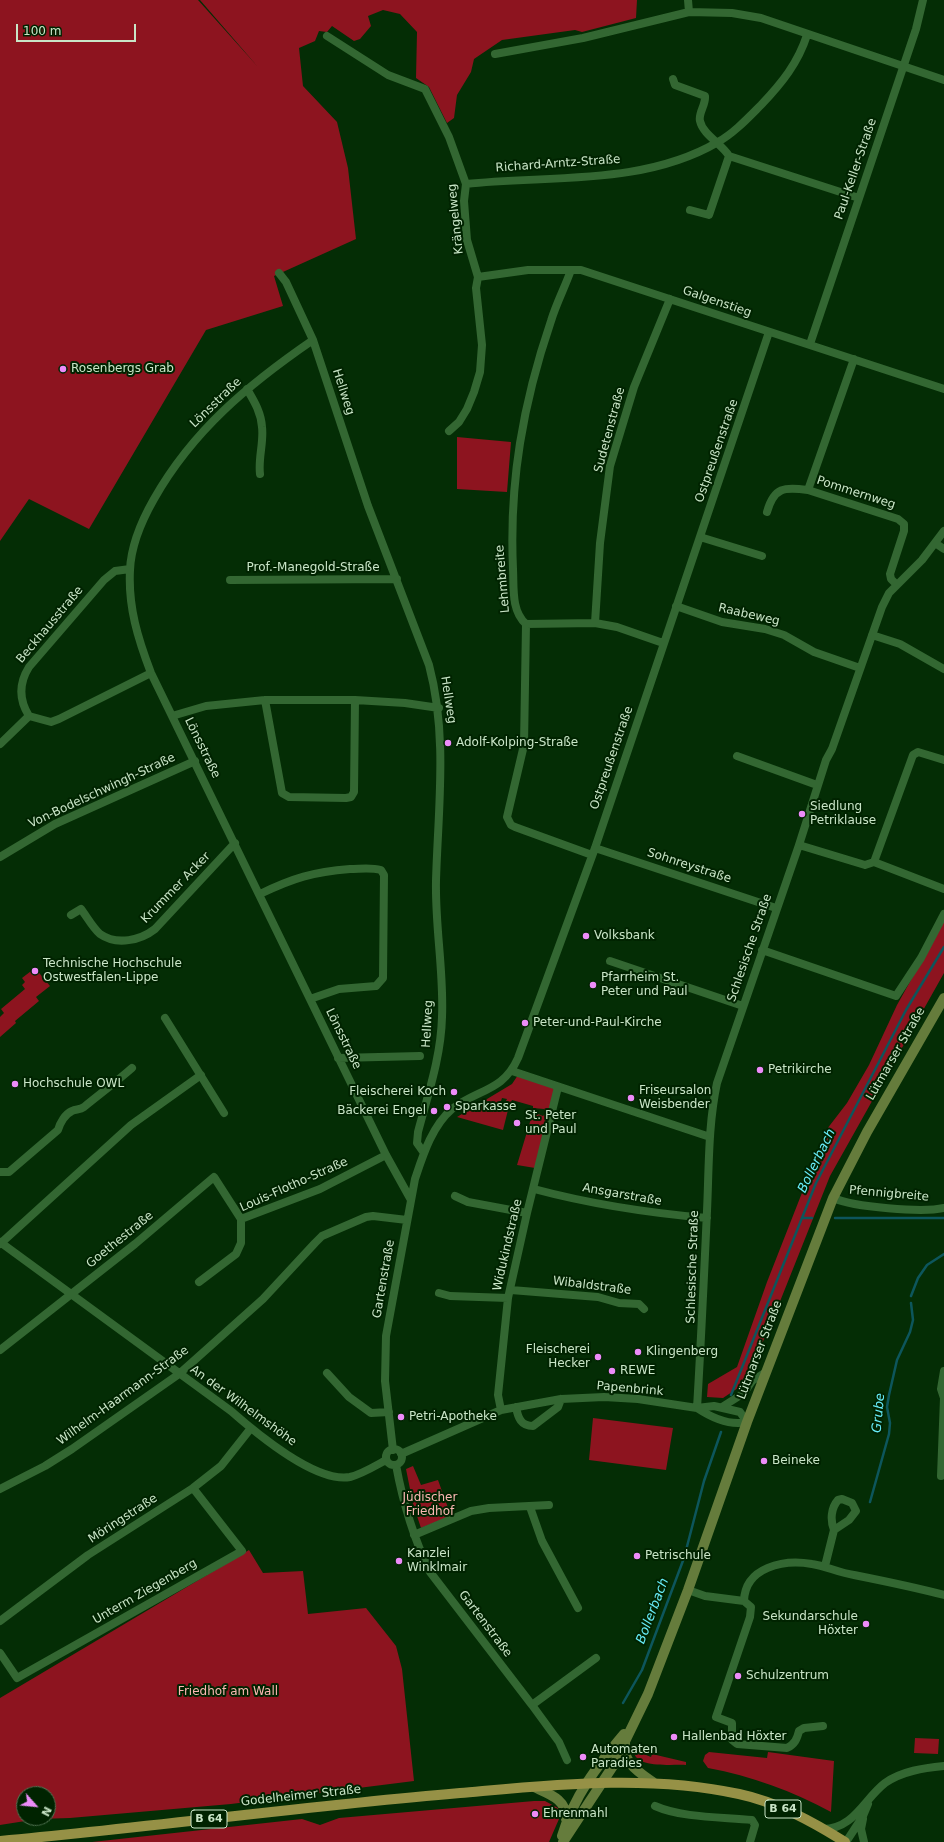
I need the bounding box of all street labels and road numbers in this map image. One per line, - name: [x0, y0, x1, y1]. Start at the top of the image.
- street label: Paul-Keller-Straße: [832, 117, 880, 221]
- street label: Richard-Arntz-Straße: [495, 152, 621, 176]
- street label: Krängelweg: [445, 183, 467, 255]
- street label: Galgenstieg: [681, 283, 753, 321]
- street label: Hellweg: [329, 367, 357, 417]
- street label: Lönsstraße: [187, 375, 245, 431]
- street label: Sudetenstraße: [592, 386, 628, 474]
- street label: Ostpreußenstraße: [693, 397, 741, 505]
- street label: Pommernweg: [815, 473, 897, 513]
- street label: Lehmbreite: [493, 544, 513, 614]
- street label: Prof.-Manegold-Straße: [246, 561, 380, 575]
- street label: Beckhausstraße: [14, 584, 86, 666]
- street label: Raabeweg: [717, 601, 781, 629]
- street label: Hellweg: [437, 675, 459, 725]
- street label: Ostpreußenstraße: [588, 704, 636, 812]
- street label: Lönsstraße: [181, 715, 223, 781]
- street label: Von-Bodelschwingh-Straße: [26, 751, 178, 831]
- street label: Sohnreystraße: [645, 846, 733, 886]
- street label: Krummer Acker: [138, 849, 214, 927]
- street label: Schlesische Straße: [725, 892, 775, 1004]
- street label: Hellweg: [420, 1000, 436, 1048]
- street label: Lütmarser Straße: [864, 1005, 928, 1103]
- street label: Lönsstraße: [322, 1006, 364, 1072]
- street label: Louis-Flotho-Straße: [238, 1155, 350, 1215]
- street label: Ansgarstraße: [581, 1181, 663, 1209]
- street label: Pfennigbreite: [848, 1183, 930, 1205]
- street label: Widukindstraße: [490, 1198, 526, 1292]
- street label: Goethestraße: [84, 1209, 156, 1271]
- street label: Schlesische Straße: [684, 1210, 702, 1324]
- street label: Gartenstraße: [370, 1239, 398, 1319]
- street label: Wibaldstraße: [552, 1274, 632, 1298]
- street label: Lütmarser Straße: [735, 1299, 785, 1401]
- street label: Wilhelm-Haarmann-Straße: [54, 1343, 192, 1449]
- street label: An der Wilhelmshöhe: [187, 1363, 299, 1449]
- street label: Papenbrink: [596, 1379, 664, 1399]
- street label: Möringstraße: [86, 1491, 160, 1547]
- street label: Unterm Ziegenberg: [90, 1556, 200, 1628]
- street label: Gartenstraße: [455, 1588, 515, 1660]
- street label: Godelheimer Straße: [240, 1783, 362, 1809]
- road number: B 64: [765, 1800, 801, 1818]
- road number: B 64: [191, 1810, 227, 1828]

